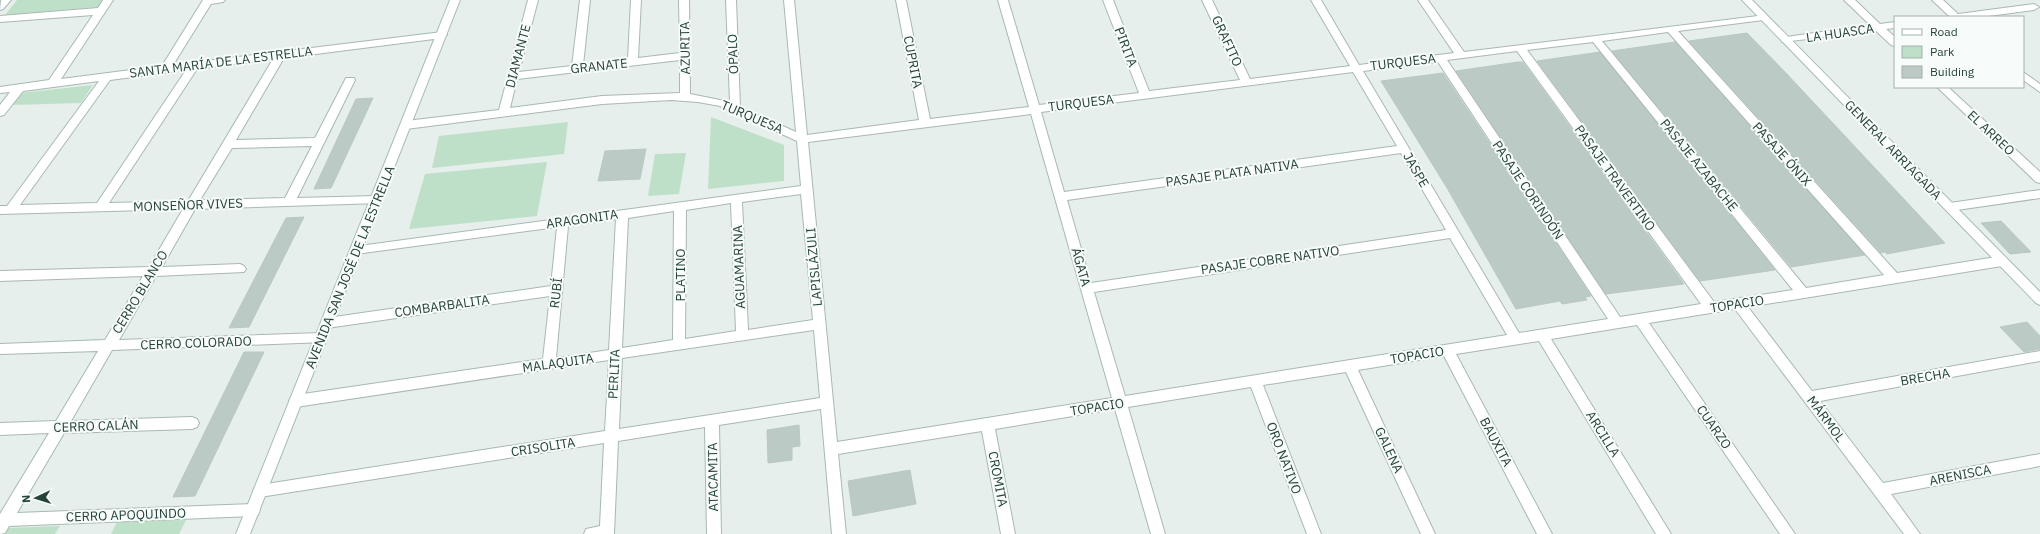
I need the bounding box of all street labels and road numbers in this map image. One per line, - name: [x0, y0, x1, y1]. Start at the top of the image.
- street label: GRAFITO: [1208, 13, 1246, 69]
- street label: LA HUASCA: [1805, 20, 1876, 46]
- street label: AZURITA: [676, 21, 694, 75]
- street label: DIAMANTE: [501, 22, 535, 90]
- street label: PIRITA: [1111, 25, 1142, 70]
- street label: ÓPALO: [724, 34, 742, 74]
- street label: CUPRITA: [900, 34, 927, 90]
- street label: SANTA MARÍA DE LA ESTRELLA: [128, 42, 314, 82]
- street label: TURQUESA: [1369, 49, 1437, 74]
- street label: GRANATE: [570, 55, 628, 77]
- street label: TURQUESA: [1047, 90, 1115, 115]
- street label: TURQUESA: [718, 96, 786, 138]
- street label: GENERAL ARRIAGADA: [1841, 97, 1945, 204]
- street label: EL ARREO: [1964, 107, 2018, 159]
- street label: PASAJE AZABACHE: [1656, 115, 1742, 215]
- street label: PASAJE ÓNIX: [1749, 118, 1815, 190]
- street label: PASAJE TRAVERTINO: [1571, 122, 1659, 234]
- street label: PASAJE CORINDÓN: [1489, 137, 1567, 243]
- street label: JASPE: [1399, 149, 1433, 191]
- street label: PASAJE PLATA NATIVA: [1165, 155, 1300, 191]
- street label: AVENIDA SAN JOSÉ DE LA ESTRELLA: [301, 162, 399, 371]
- street label: MONSEÑOR VIVES: [133, 195, 243, 215]
- street label: ARAGONITA: [545, 205, 620, 232]
- street label: AGUAMARINA: [729, 224, 749, 309]
- street label: LAPISLÁZULI: [802, 227, 826, 307]
- street label: PASAJE COBRE NATIVO: [1200, 242, 1340, 278]
- street label: ÁGATA: [1067, 246, 1095, 289]
- street label: CERRO BLANCO: [108, 247, 172, 337]
- street label: PLATINO: [672, 248, 689, 302]
- street label: RUBÍ: [546, 277, 566, 309]
- street label: COMBARBALITA: [393, 291, 491, 321]
- street label: TOPACIO: [1709, 291, 1765, 317]
- street label: CERRO COLORADO: [140, 333, 252, 353]
- street label: TOPACIO: [1389, 342, 1445, 368]
- street label: PERLITA: [604, 348, 624, 400]
- street label: MALAQUITA: [521, 349, 595, 376]
- street label: BRECHA: [1899, 364, 1952, 390]
- street label: MÁRMOL: [1803, 393, 1849, 446]
- street label: TOPACIO: [1069, 394, 1125, 420]
- street label: CUARZO: [1693, 402, 1735, 452]
- street label: ARCILLA: [1582, 408, 1624, 461]
- street label: BAUXITA: [1476, 414, 1516, 470]
- street label: CERRO CALÁN: [53, 416, 139, 436]
- street label: ORO NATIVO: [1262, 420, 1306, 496]
- street label: GALENA: [1371, 424, 1407, 476]
- street label: CRISOLITA: [510, 433, 577, 460]
- street label: ATACAMITA: [704, 442, 722, 512]
- street label: CROMITA: [984, 450, 1012, 509]
- street label: ARENISCA: [1928, 461, 1993, 489]
- street label: CERRO APOQUINDO: [66, 504, 186, 526]

